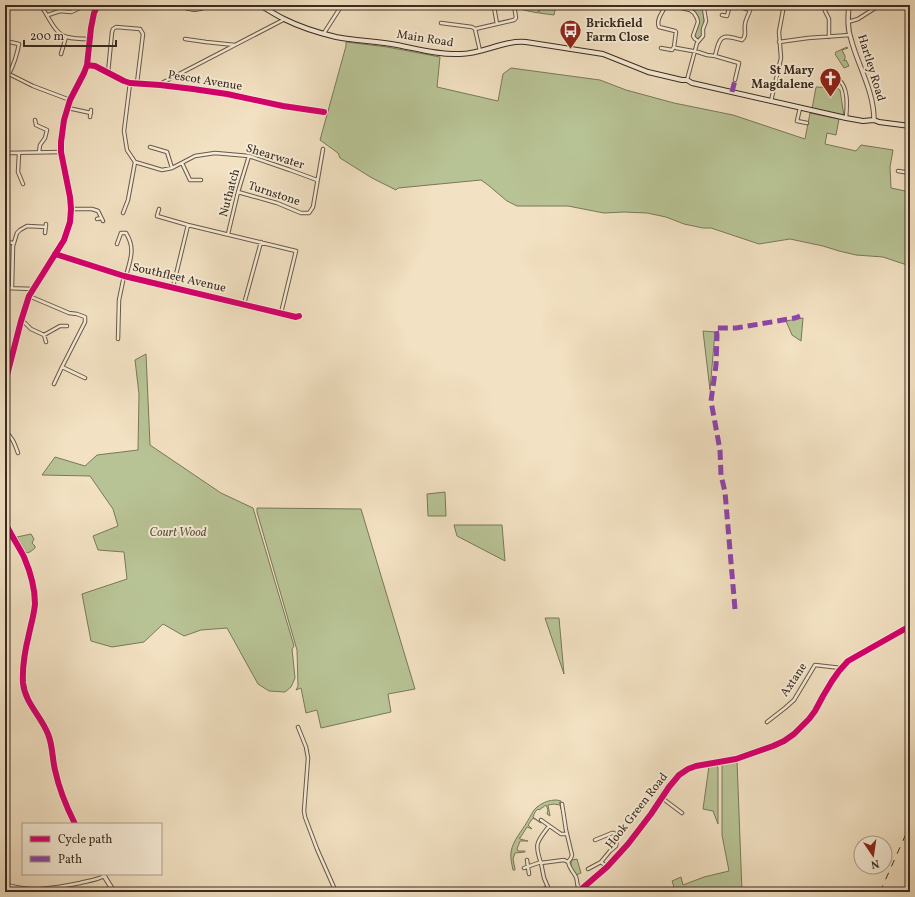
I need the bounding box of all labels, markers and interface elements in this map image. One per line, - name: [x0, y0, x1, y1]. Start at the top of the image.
- place label: Brickfield Farm Close: [586, 16, 649, 46]
- bus stop icon: Brickfield Farm Close: [557, 18, 583, 51]
- scale bar: [24, 22, 116, 48]
- street label: Main Road: [395, 27, 455, 51]
- text: 200 m: [30, 29, 64, 45]
- street label: Hartley Road: [853, 33, 889, 104]
- place label: St Mary Magdalene: [751, 63, 814, 93]
- church icon: St Mary Magdalene: [817, 65, 843, 98]
- street label: Pescot Avenue: [167, 67, 244, 95]
- street label: Shearwater: [244, 141, 306, 173]
- street label: Nuthatch: [216, 167, 244, 219]
- street label: Turnstone: [246, 178, 302, 210]
- street label: Southfleet Avenue: [130, 259, 228, 297]
- park label: Court Wood: [149, 525, 207, 541]
- street label: Axtane: [777, 660, 811, 700]
- street label: Hook Green Road: [602, 769, 672, 852]
- legend: [22, 823, 162, 875]
- text: Cycle path: [58, 832, 113, 848]
- north arrow: [853, 835, 893, 875]
- text: Path: [58, 852, 82, 868]
- text: N: [869, 855, 880, 871]

